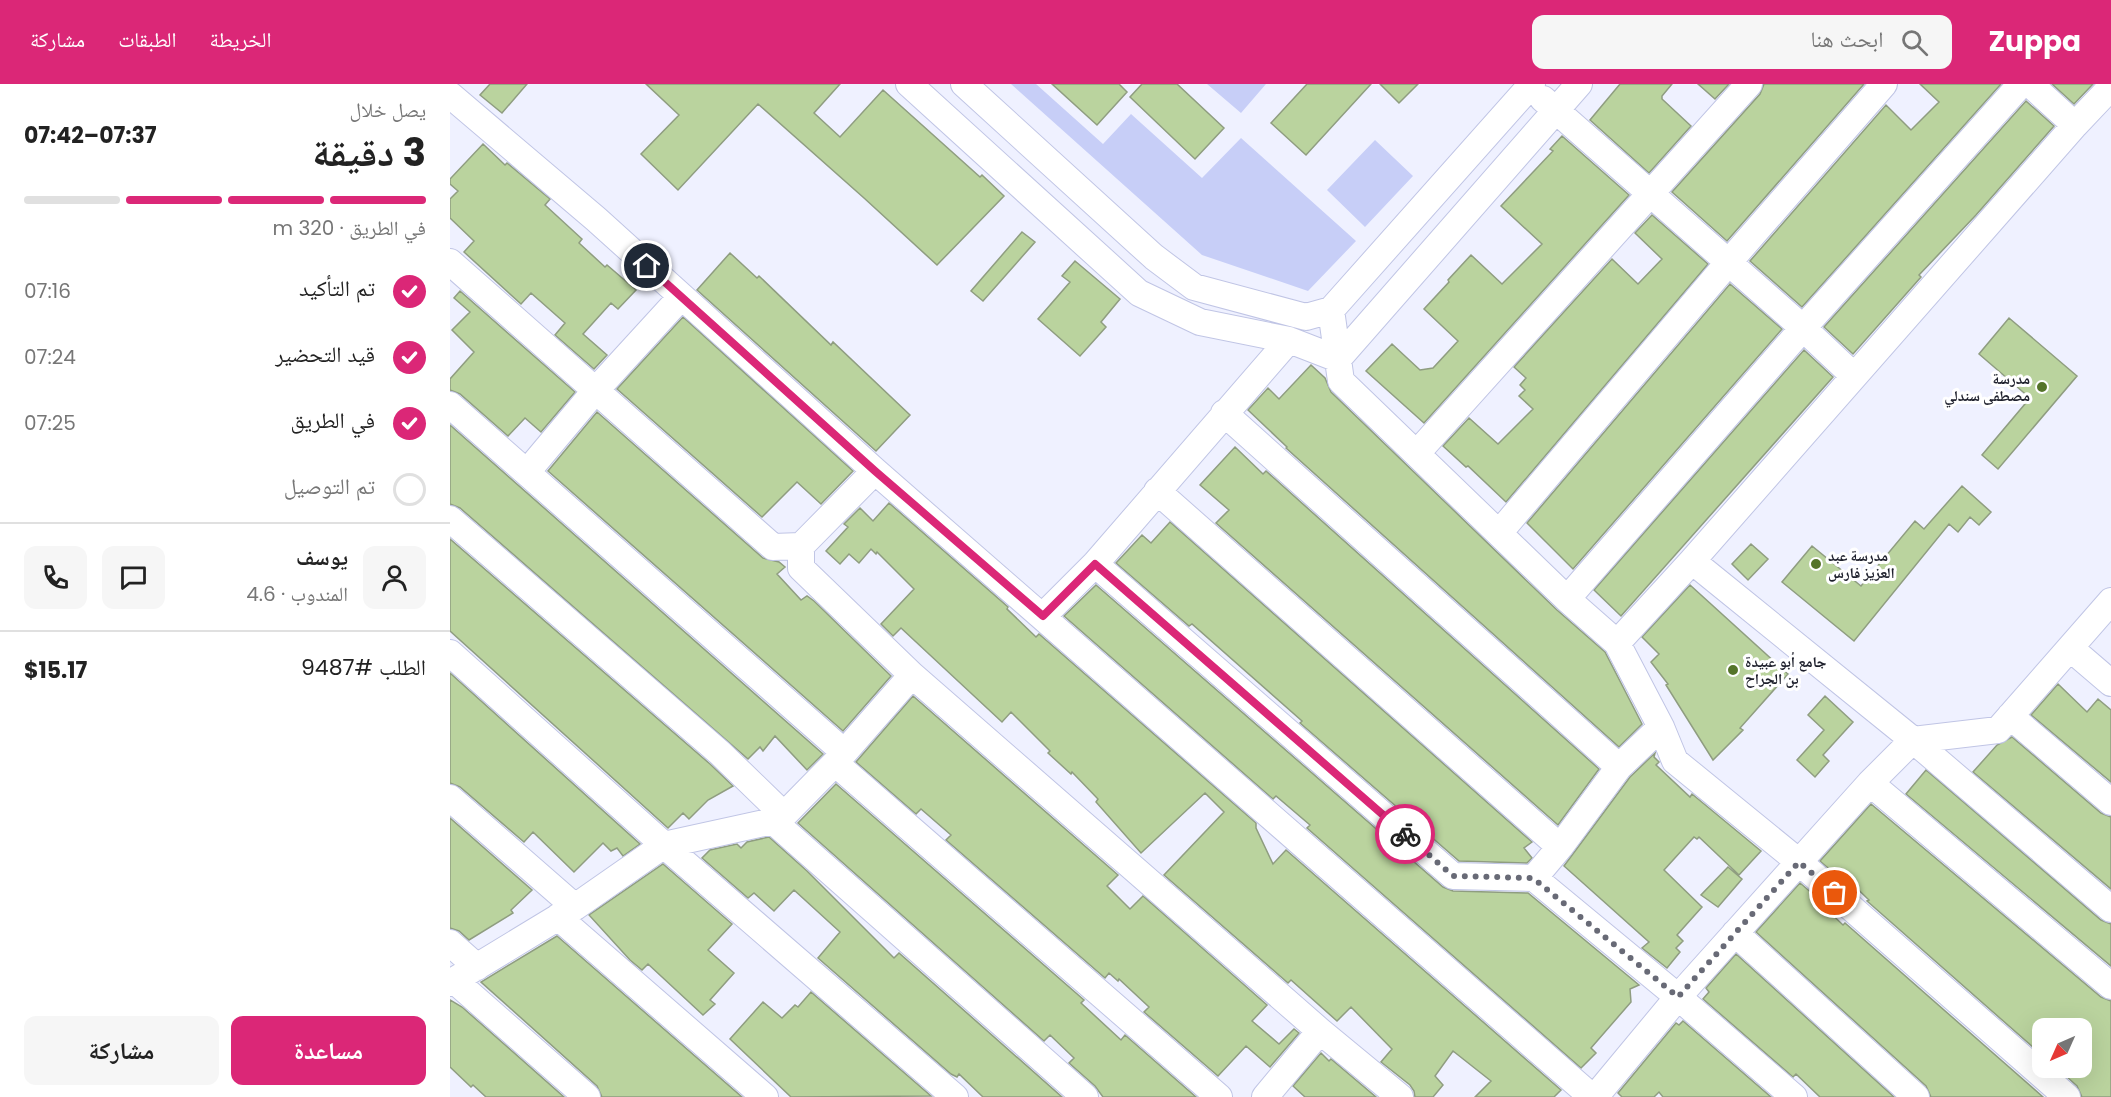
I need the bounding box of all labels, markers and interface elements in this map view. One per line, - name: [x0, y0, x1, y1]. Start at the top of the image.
- search box: [1532, 15, 1952, 69]
- text: Zuppa: [1988, 22, 2081, 61]
- text: ابحث هنا: [1810, 24, 1883, 55]
- text: مشاركة: [30, 25, 85, 54]
- text: الطبقات: [118, 25, 177, 54]
- text: الخريطة: [210, 25, 271, 54]
- icon: search: [1898, 26, 1931, 59]
- text: يصل خلال: [350, 96, 426, 124]
- text: 07:37–07:42: [24, 120, 157, 151]
- text: 3 دقيقة: [312, 125, 426, 180]
- text: في الطريق · 320 m: [272, 214, 426, 242]
- pin: [621, 240, 672, 291]
- icon: home: [630, 249, 663, 282]
- text: تم التأكيد: [299, 273, 375, 304]
- icon: check: [393, 275, 426, 308]
- text: 07:16: [24, 277, 71, 305]
- text: قيد التحضير: [275, 339, 375, 370]
- icon: check: [393, 341, 426, 374]
- text: 07:24: [24, 343, 76, 371]
- place label: مدرسة مصطفى سندلي: [1944, 368, 2030, 407]
- marker: مدرسة مصطفى سندلي: [2035, 380, 2049, 394]
- text: في الطريق: [290, 405, 375, 436]
- icon: check: [393, 407, 426, 440]
- text: 07:25: [24, 409, 76, 437]
- text: تم التوصيل: [284, 471, 375, 502]
- text: يوسف: [296, 542, 348, 573]
- place label: مدرسة عبد العزيز فارس: [1828, 545, 1895, 583]
- button: phone: [24, 546, 87, 609]
- button: chat: [102, 546, 165, 609]
- button: person: [363, 546, 426, 609]
- marker: مدرسة عبد العزيز فارس: [1809, 557, 1823, 571]
- text: المندوب · 4.6: [246, 580, 348, 608]
- place label: جامع أبو عبيدة بن الجراح: [1745, 651, 1827, 689]
- text: الطلب #9487: [301, 652, 426, 683]
- text: $15.17: [24, 655, 87, 686]
- marker: جامع أبو عبيدة بن الجراح: [1726, 663, 1740, 677]
- courier: [1375, 804, 1435, 864]
- icon: bike: [1389, 818, 1422, 851]
- pin: [1809, 867, 1860, 918]
- icon: bag: [1818, 876, 1851, 909]
- button: مشاركة: [24, 1016, 219, 1085]
- button: مساعدة: [231, 1016, 426, 1085]
- north arrow: [2032, 1018, 2092, 1078]
- map controls: [2032, 1018, 2092, 1078]

